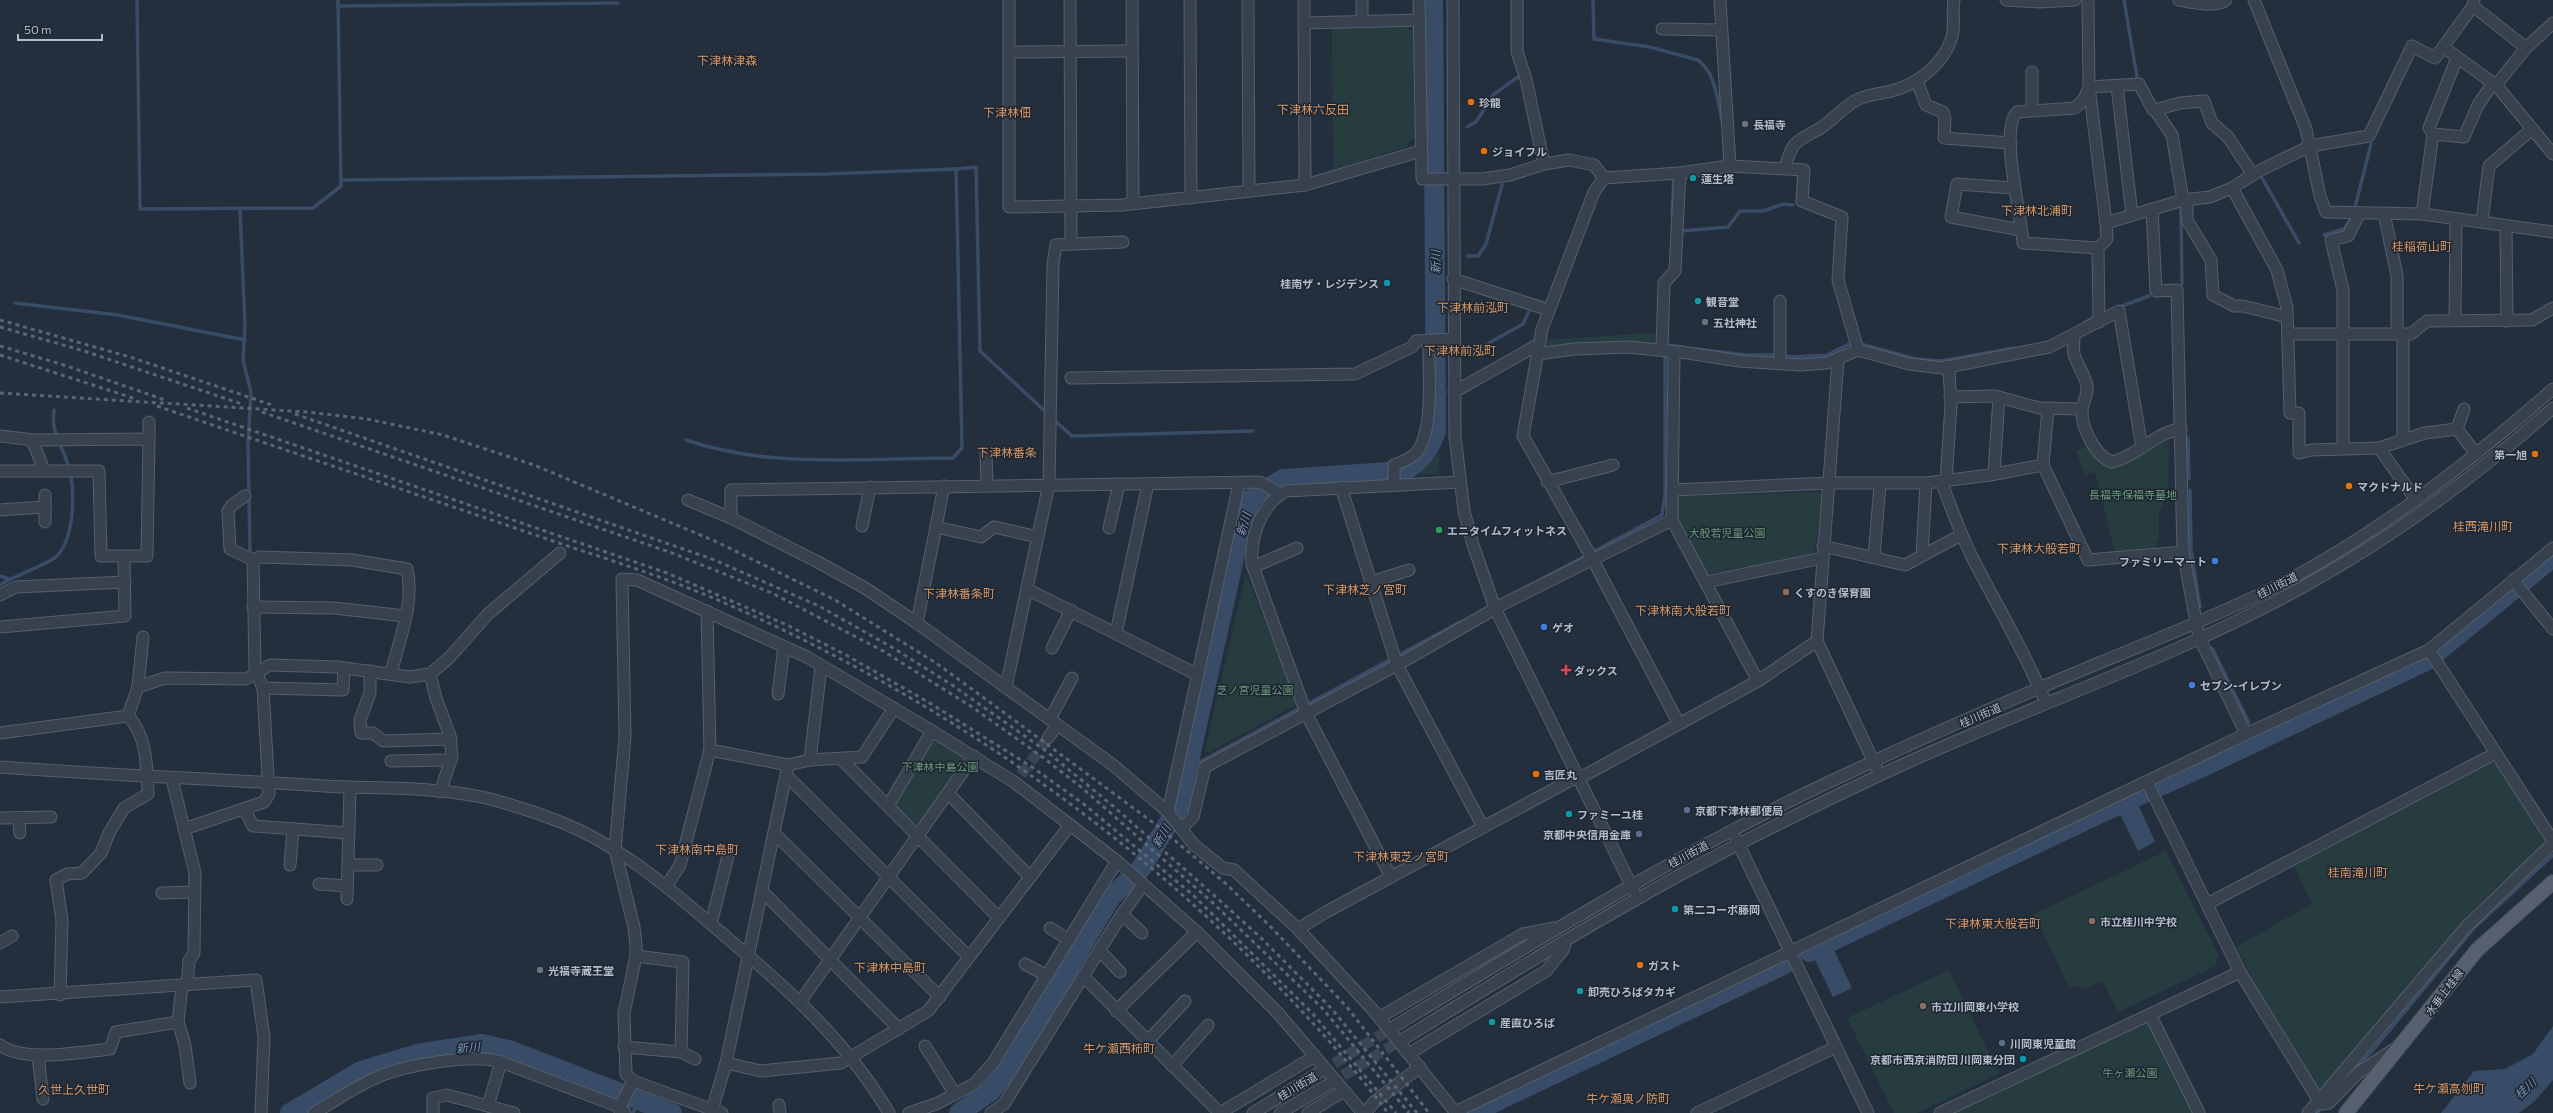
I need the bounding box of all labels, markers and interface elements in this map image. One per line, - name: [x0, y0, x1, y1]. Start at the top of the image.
- scale bar: [18, 16, 102, 42]
- text: 50 m: [24, 22, 52, 36]
- district label: 下津林津森: [697, 53, 757, 67]
- place label: 珍龍: [1479, 96, 1501, 109]
- marker: 珍龍: [1466, 97, 1476, 107]
- district label: 下津林六反田: [1277, 102, 1349, 116]
- district label: 下津林佃: [983, 105, 1031, 119]
- place label: 長福寺: [1753, 118, 1786, 131]
- marker: 長福寺: [1740, 119, 1750, 129]
- place label: ジョイフル: [1492, 145, 1547, 158]
- marker: ジョイフル: [1479, 146, 1489, 156]
- place label: 蓮生塔: [1701, 172, 1734, 185]
- marker: 蓮生塔: [1688, 173, 1698, 183]
- district label: 下津林北浦町: [2001, 203, 2073, 217]
- district label: 桂稲荷山町: [2392, 239, 2452, 253]
- water label: 新川: [1428, 248, 1442, 274]
- place label: 桂南ザ・レジデンス: [1280, 277, 1379, 290]
- marker: 桂南ザ・レジデンス: [1382, 278, 1392, 288]
- place label: 観音堂: [1706, 295, 1739, 308]
- marker: 観音堂: [1693, 296, 1703, 306]
- district label: 下津林前泓町: [1437, 300, 1509, 314]
- place label: 五社神社: [1713, 316, 1757, 329]
- marker: 五社神社: [1700, 317, 1710, 327]
- district label: 下津林前泓町: [1424, 343, 1496, 357]
- district label: 下津林番条: [977, 445, 1037, 459]
- place label: 第一旭: [2494, 448, 2527, 461]
- marker: 第一旭: [2530, 449, 2540, 459]
- place label: マクドナルド: [2357, 480, 2423, 493]
- marker: マクドナルド: [2344, 481, 2354, 491]
- park label: 長福寺保福寺墓地: [2089, 488, 2177, 501]
- water label: 新川: [1233, 509, 1254, 538]
- district label: 桂西滝川町: [2453, 519, 2513, 533]
- place label: エニタイムフィットネス: [1447, 524, 1567, 537]
- marker: エニタイムフィットネス: [1434, 525, 1444, 535]
- park label: 大般若児童公園: [1689, 526, 1766, 539]
- district label: 下津林大般若町: [1997, 541, 2081, 555]
- place label: ファミリーマート: [2119, 555, 2207, 568]
- marker: ファミリーマート: [2210, 556, 2220, 566]
- street label: 桂川街道: [2254, 569, 2300, 601]
- district label: 下津林芝ノ宮町: [1323, 582, 1407, 596]
- district label: 下津林番条町: [923, 586, 995, 600]
- place label: くすのき保育園: [1794, 586, 1871, 599]
- marker: くすのき保育園: [1781, 587, 1791, 597]
- district label: 下津林南大般若町: [1635, 603, 1731, 617]
- place label: ゲオ: [1552, 621, 1574, 634]
- marker: ゲオ: [1539, 622, 1549, 632]
- place label: ダックス: [1574, 664, 1618, 677]
- marker: ダックス: [1561, 665, 1571, 675]
- place label: セブン-イレブン: [2200, 679, 2282, 692]
- marker: セブン-イレブン: [2187, 680, 2197, 690]
- park label: 芝ノ宮児童公園: [1217, 683, 1294, 696]
- street label: 桂川街道: [1957, 700, 2003, 730]
- park label: 下津林中島公園: [902, 760, 979, 773]
- place label: 吉匠丸: [1544, 768, 1577, 781]
- marker: 吉匠丸: [1531, 769, 1541, 779]
- place label: 京都下津林郵便局: [1695, 804, 1783, 817]
- marker: 京都下津林郵便局: [1682, 805, 1692, 815]
- place label: ファミーユ桂: [1577, 808, 1643, 821]
- marker: ファミーユ桂: [1564, 809, 1574, 819]
- water label: 新川: [1149, 820, 1174, 850]
- place label: 京都中央信用金庫: [1543, 828, 1631, 841]
- marker: 京都中央信用金庫: [1634, 829, 1644, 839]
- street label: 桂川街道: [1666, 838, 1710, 870]
- district label: 下津林南中島町: [655, 842, 739, 856]
- district label: 下津林東芝ノ宮町: [1353, 849, 1449, 863]
- district label: 桂南滝川町: [2328, 865, 2388, 879]
- place label: 第二コーポ藤岡: [1683, 903, 1760, 916]
- marker: 第二コーポ藤岡: [1670, 904, 1680, 914]
- place label: 市立桂川中学校: [2100, 915, 2177, 928]
- district label: 下津林東大般若町: [1945, 916, 2041, 930]
- marker: 市立桂川中学校: [2087, 916, 2097, 926]
- place label: ガスト: [1648, 959, 1681, 972]
- district label: 下津林中島町: [854, 960, 926, 974]
- marker: ガスト: [1635, 960, 1645, 970]
- place label: 光福寺蔵王堂: [548, 964, 614, 977]
- marker: 光福寺蔵王堂: [535, 965, 545, 975]
- street label: 水垂上桂線: [2422, 966, 2466, 1018]
- place label: 卸売ひろばタカギ: [1588, 985, 1676, 998]
- marker: 卸売ひろばタカギ: [1575, 986, 1585, 996]
- place label: 市立川岡東小学校: [1931, 1000, 2019, 1013]
- marker: 市立川岡東小学校: [1918, 1001, 1928, 1011]
- place label: 産直ひろば: [1500, 1016, 1555, 1029]
- marker: 産直ひろば: [1487, 1017, 1497, 1027]
- place label: 川岡東児童館: [2010, 1037, 2076, 1050]
- marker: 川岡東児童館: [1997, 1038, 2007, 1048]
- water label: 新川: [455, 1039, 483, 1055]
- district label: 牛ケ瀬西柿町: [1083, 1041, 1155, 1055]
- place label: 京都市西京消防団 川岡東分団: [1870, 1053, 2015, 1066]
- marker: 京都市西京消防団 川岡東分団: [2018, 1054, 2028, 1064]
- park label: 牛ヶ瀬公園: [2103, 1066, 2158, 1079]
- street label: 桂川街道: [1275, 1069, 1319, 1103]
- water label: 桂川: [2511, 1073, 2540, 1101]
- district label: 牛ケ瀬高刎町: [2413, 1081, 2485, 1095]
- district label: 久世上久世町: [38, 1082, 110, 1096]
- district label: 牛ケ瀬奥ノ防町: [1586, 1091, 1670, 1105]

